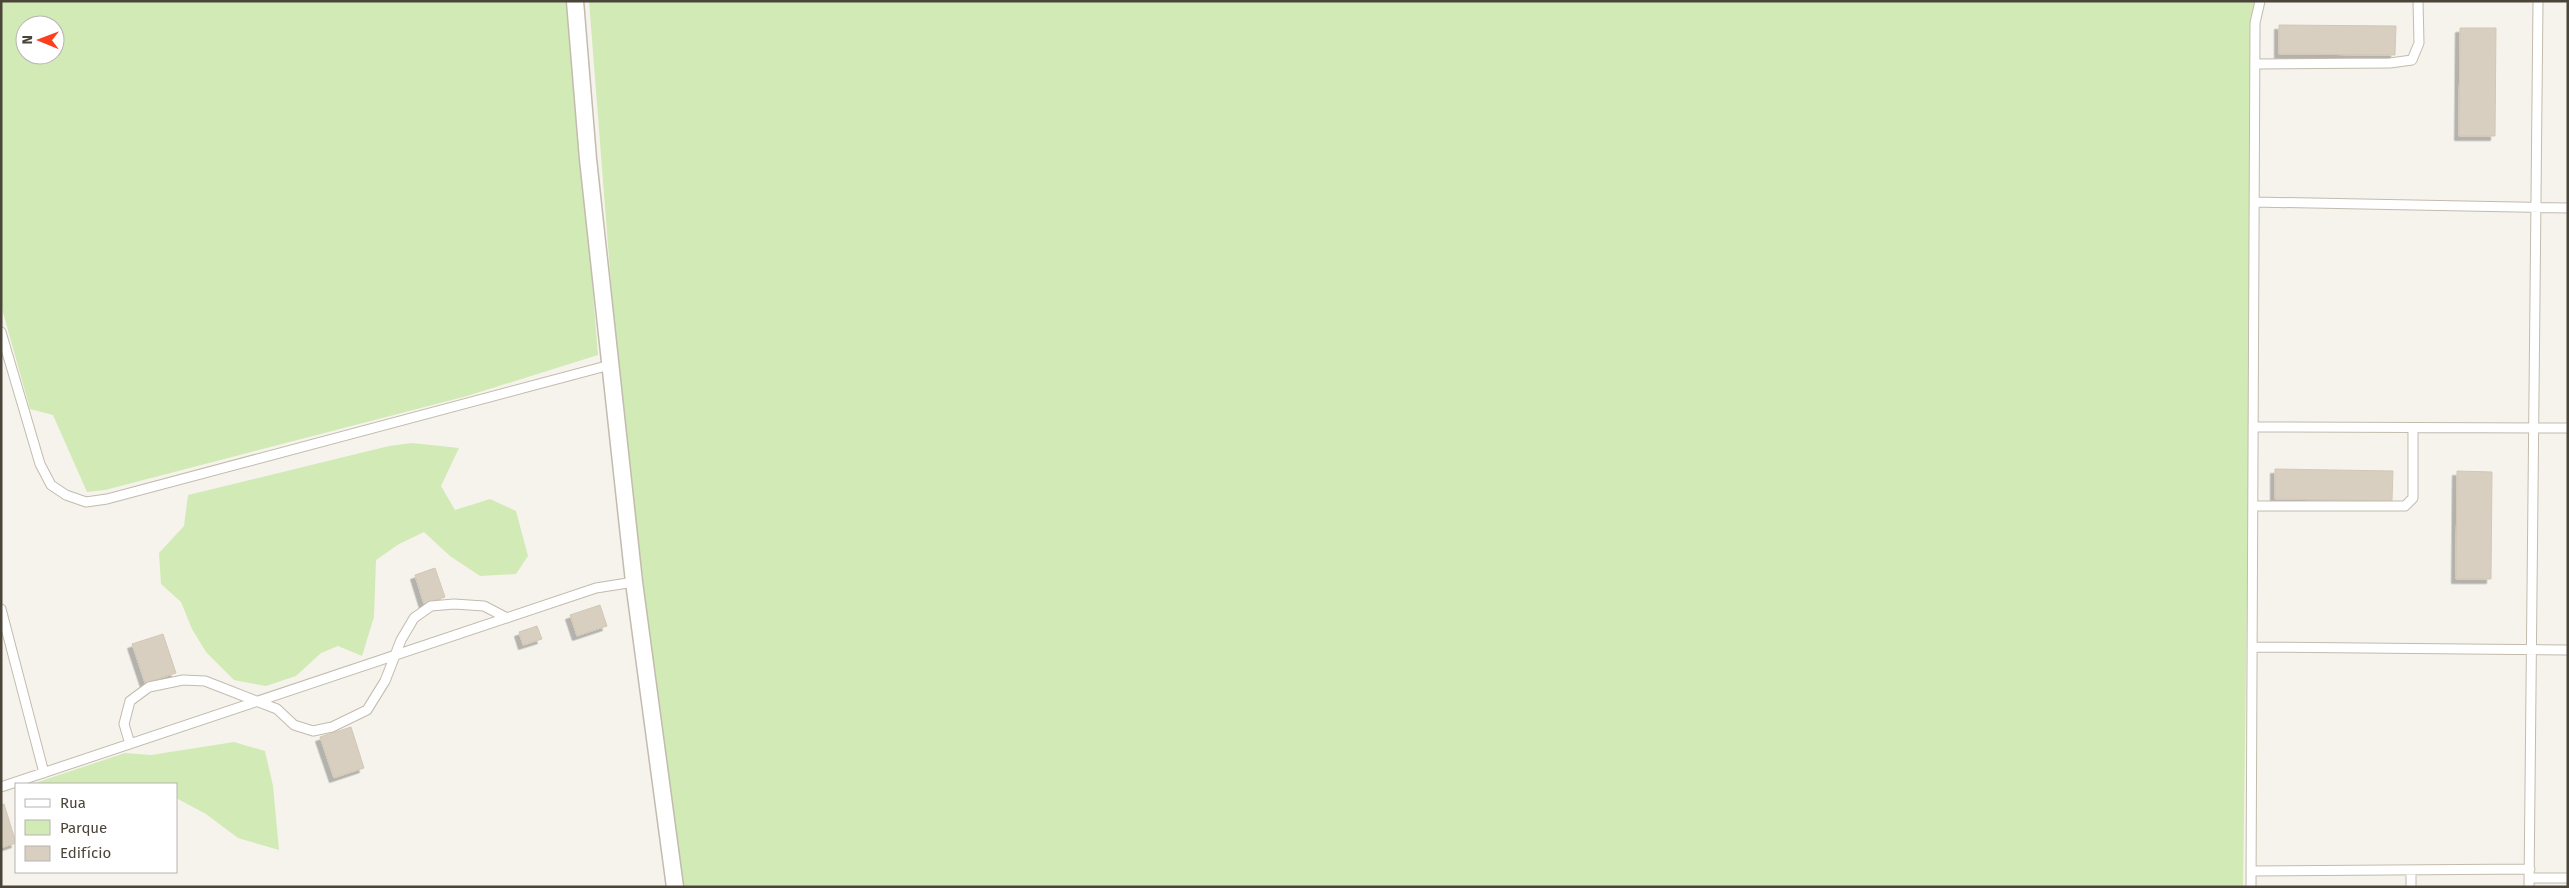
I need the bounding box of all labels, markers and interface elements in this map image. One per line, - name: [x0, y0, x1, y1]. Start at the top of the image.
- north arrow: [15, 15, 65, 65]
- text: N: [19, 35, 36, 45]
- legend: [15, 783, 178, 873]
- text: Rua: [60, 794, 86, 812]
- text: Parque: [60, 819, 107, 837]
- text: Edifício: [60, 844, 111, 862]

